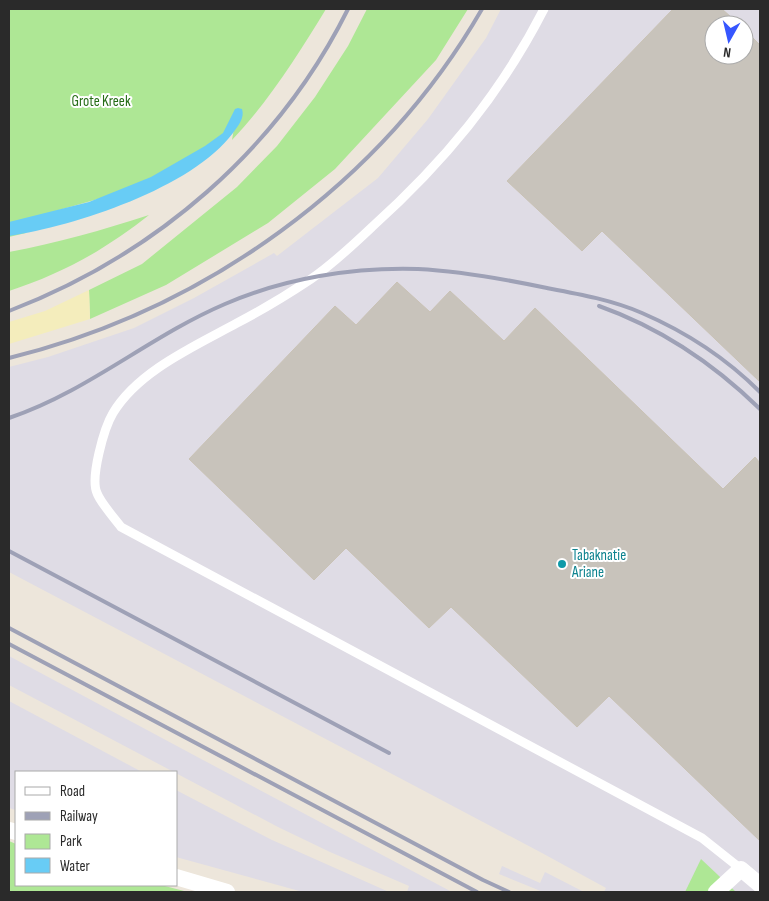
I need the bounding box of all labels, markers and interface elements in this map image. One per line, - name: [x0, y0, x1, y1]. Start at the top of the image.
- north arrow: [704, 15, 754, 65]
- text: N: [722, 43, 732, 61]
- park label: Grote Kreek: [71, 92, 131, 111]
- place label: Tabaknatie Ariane: [571, 546, 626, 582]
- marker: Tabaknatie Ariane: [556, 558, 568, 570]
- legend: [15, 771, 178, 886]
- text: Road: [60, 782, 85, 801]
- text: Railway: [60, 807, 98, 826]
- text: Park: [60, 832, 82, 851]
- text: Water: [60, 857, 91, 876]

